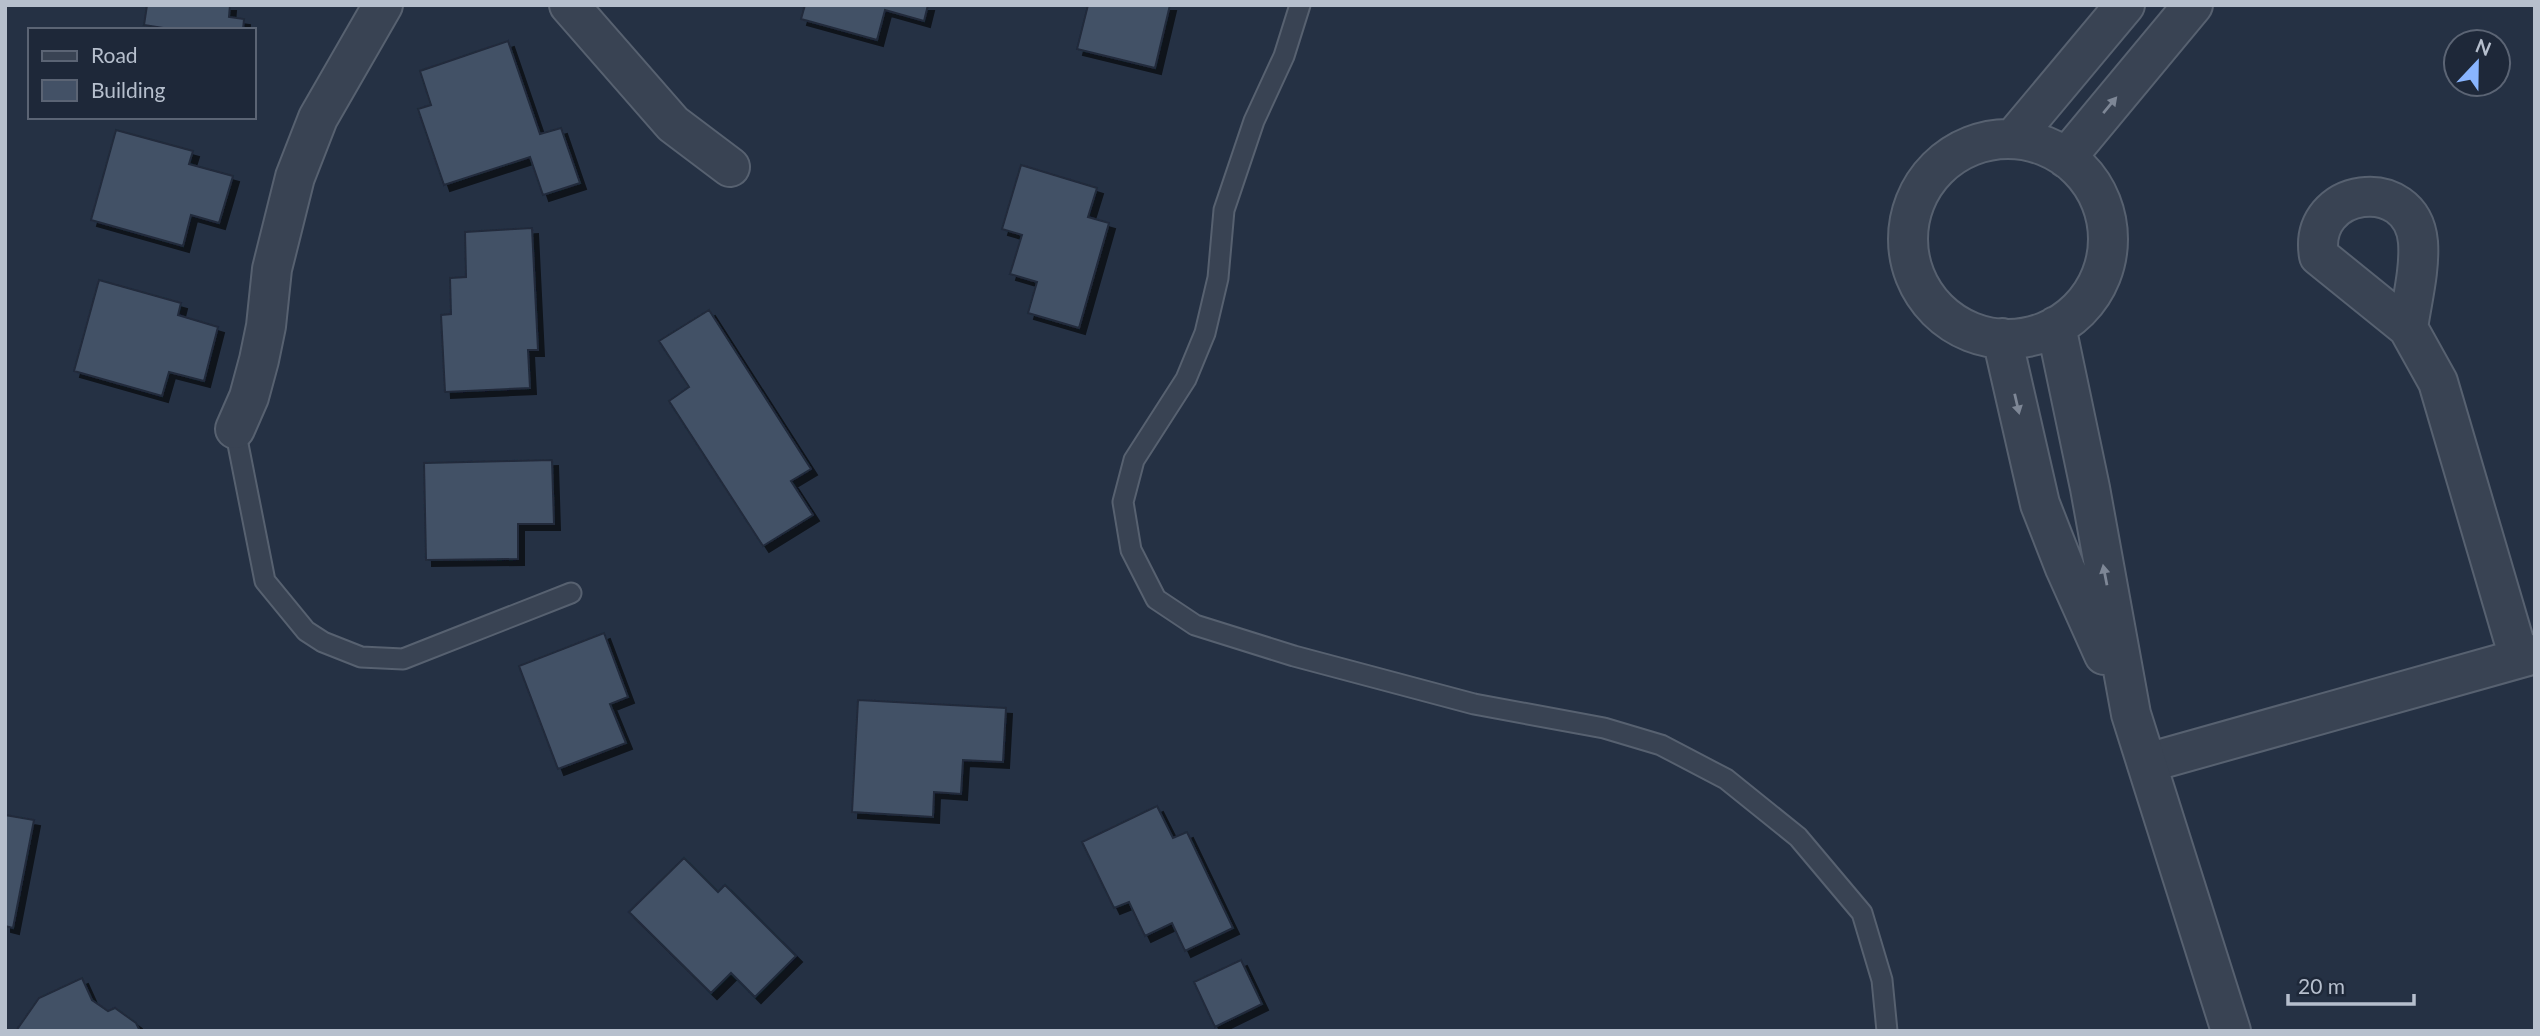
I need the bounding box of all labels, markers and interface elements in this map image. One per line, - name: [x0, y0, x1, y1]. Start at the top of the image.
- legend: [28, 28, 256, 119]
- north arrow: [2442, 28, 2512, 98]
- text: N: [2472, 33, 2495, 60]
- text: Road: [91, 42, 138, 67]
- text: Building: [91, 77, 166, 102]
- one-way arrow: [2102, 97, 2117, 115]
- one-way arrow: [2012, 393, 2023, 415]
- one-way arrow: [2099, 564, 2110, 586]
- scale bar: [2288, 962, 2414, 1006]
- text: 20 m: [2298, 973, 2345, 998]

